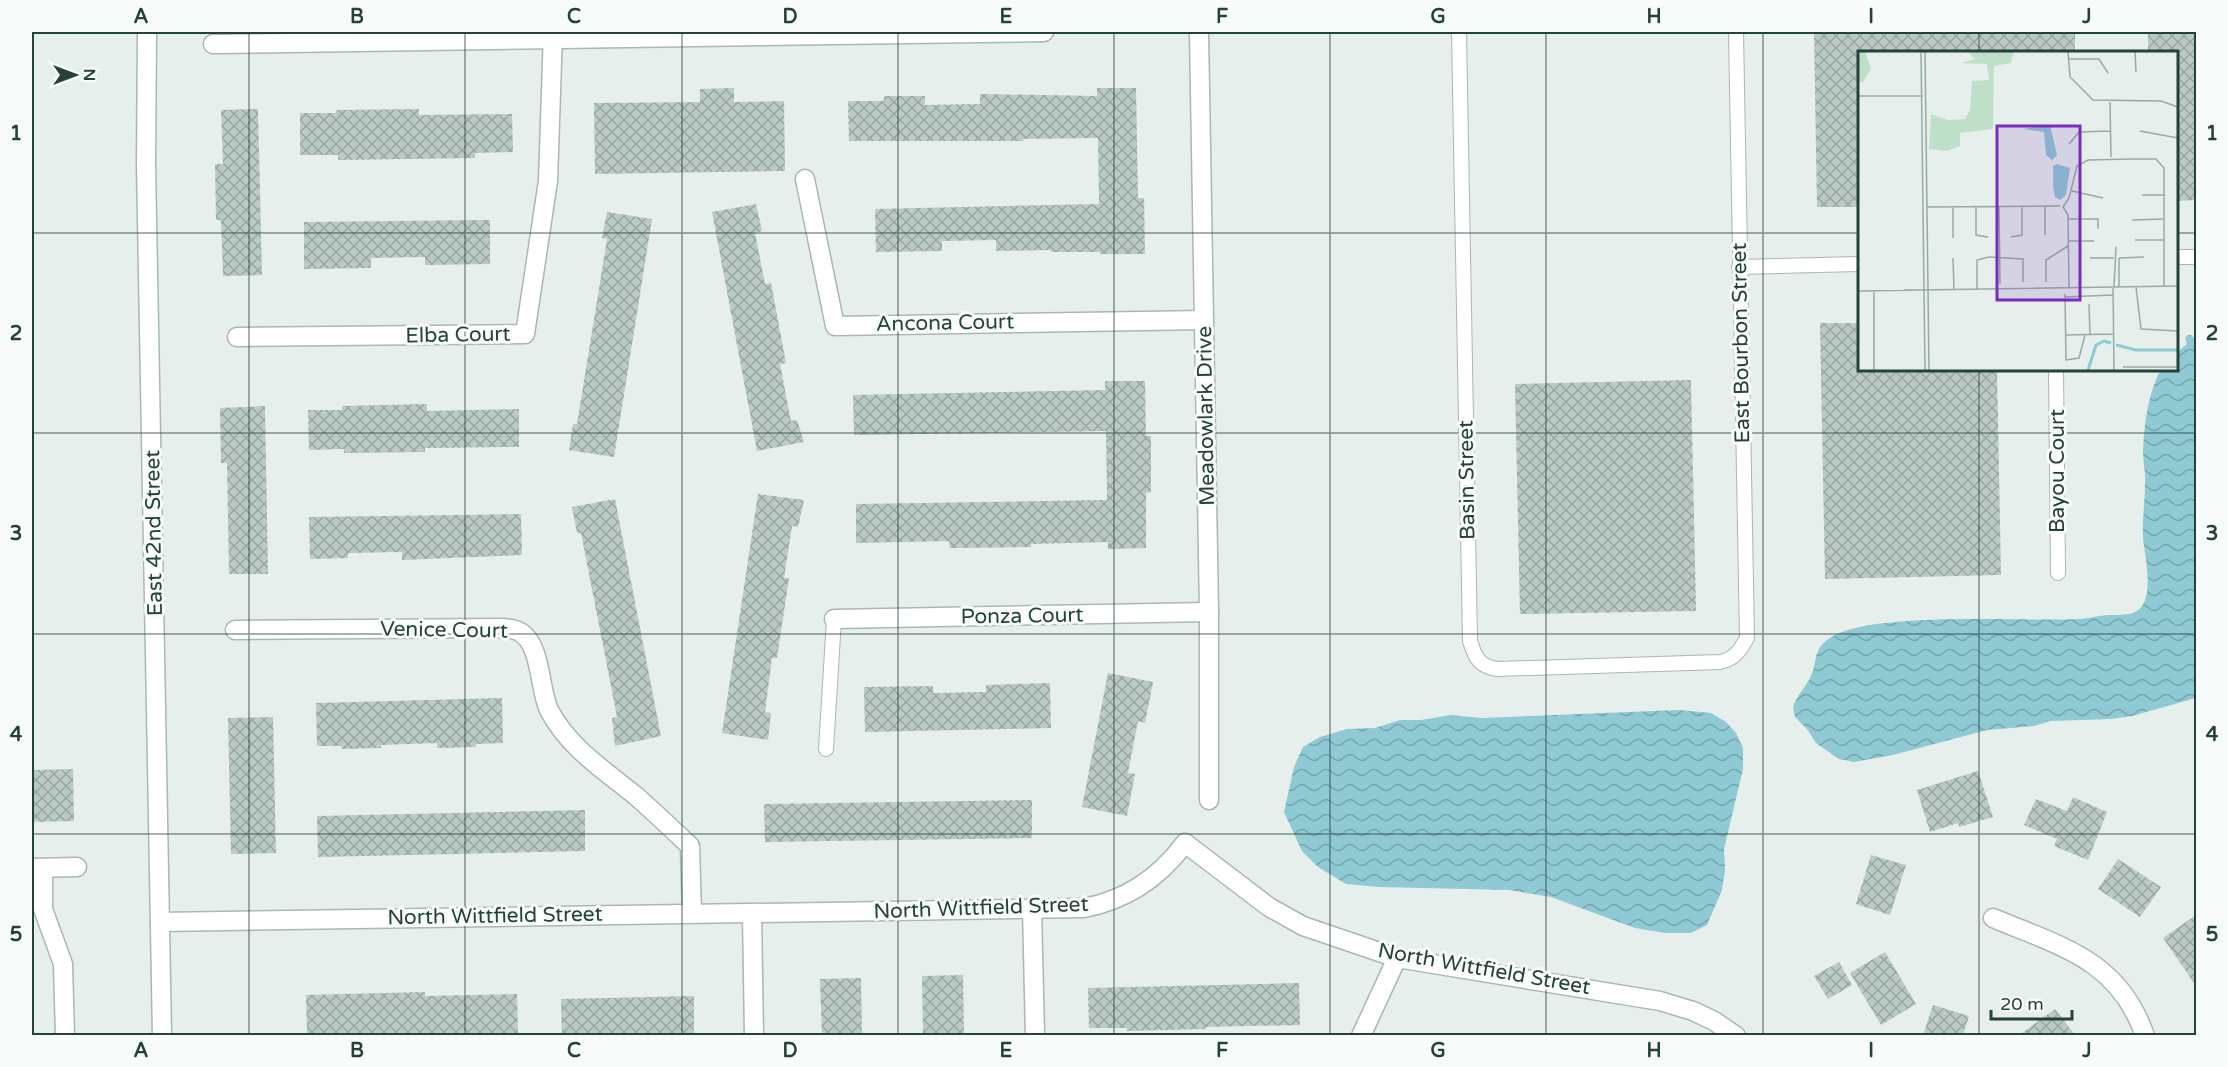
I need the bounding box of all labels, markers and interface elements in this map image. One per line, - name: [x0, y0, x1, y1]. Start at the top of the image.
- text: A: [134, 5, 149, 29]
- text: B: [350, 5, 364, 29]
- text: C: [567, 5, 581, 29]
- text: D: [782, 5, 798, 29]
- text: E: [1000, 5, 1013, 29]
- text: F: [1216, 5, 1228, 29]
- text: G: [1430, 5, 1446, 29]
- text: H: [1646, 5, 1662, 29]
- text: I: [1868, 5, 1874, 29]
- text: J: [2081, 5, 2092, 29]
- north arrow: [45, 45, 105, 105]
- inset map: [1858, 51, 2177, 370]
- text: N: [79, 69, 99, 81]
- text: 1: [10, 122, 22, 146]
- text: 1: [2206, 122, 2218, 146]
- street label: East Bourbon Street: [1727, 242, 1755, 444]
- street label: Ancona Court: [876, 309, 1014, 337]
- text: 2: [10, 322, 22, 346]
- street label: Elba Court: [405, 322, 511, 348]
- text: 2: [2206, 322, 2218, 346]
- street label: Meadowlark Drive: [1192, 326, 1220, 506]
- street label: Bayou Court: [2045, 409, 2070, 533]
- street label: Basin Street: [1453, 420, 1481, 540]
- street label: East 42nd Street: [140, 450, 168, 616]
- text: 3: [10, 522, 22, 546]
- text: 3: [2206, 522, 2218, 546]
- street label: Ponza Court: [960, 602, 1084, 630]
- street label: Venice Court: [380, 616, 508, 644]
- text: 4: [10, 723, 23, 747]
- text: 4: [2206, 723, 2219, 747]
- street label: North Wittfield Street: [873, 892, 1089, 924]
- street label: North Wittfield Street: [387, 902, 603, 930]
- text: 5: [10, 923, 22, 947]
- text: 5: [2206, 923, 2218, 947]
- street label: North Wittfield Street: [1376, 938, 1592, 1000]
- scale bar: [1991, 983, 2072, 1021]
- text: 20 m: [2000, 993, 2044, 1015]
- text: A: [134, 1039, 149, 1063]
- text: B: [350, 1039, 364, 1063]
- text: C: [567, 1039, 581, 1063]
- text: D: [782, 1039, 798, 1063]
- text: E: [1000, 1039, 1013, 1063]
- text: F: [1216, 1039, 1228, 1063]
- text: G: [1430, 1039, 1446, 1063]
- text: H: [1646, 1039, 1662, 1063]
- text: I: [1868, 1039, 1874, 1063]
- text: J: [2081, 1039, 2092, 1063]

